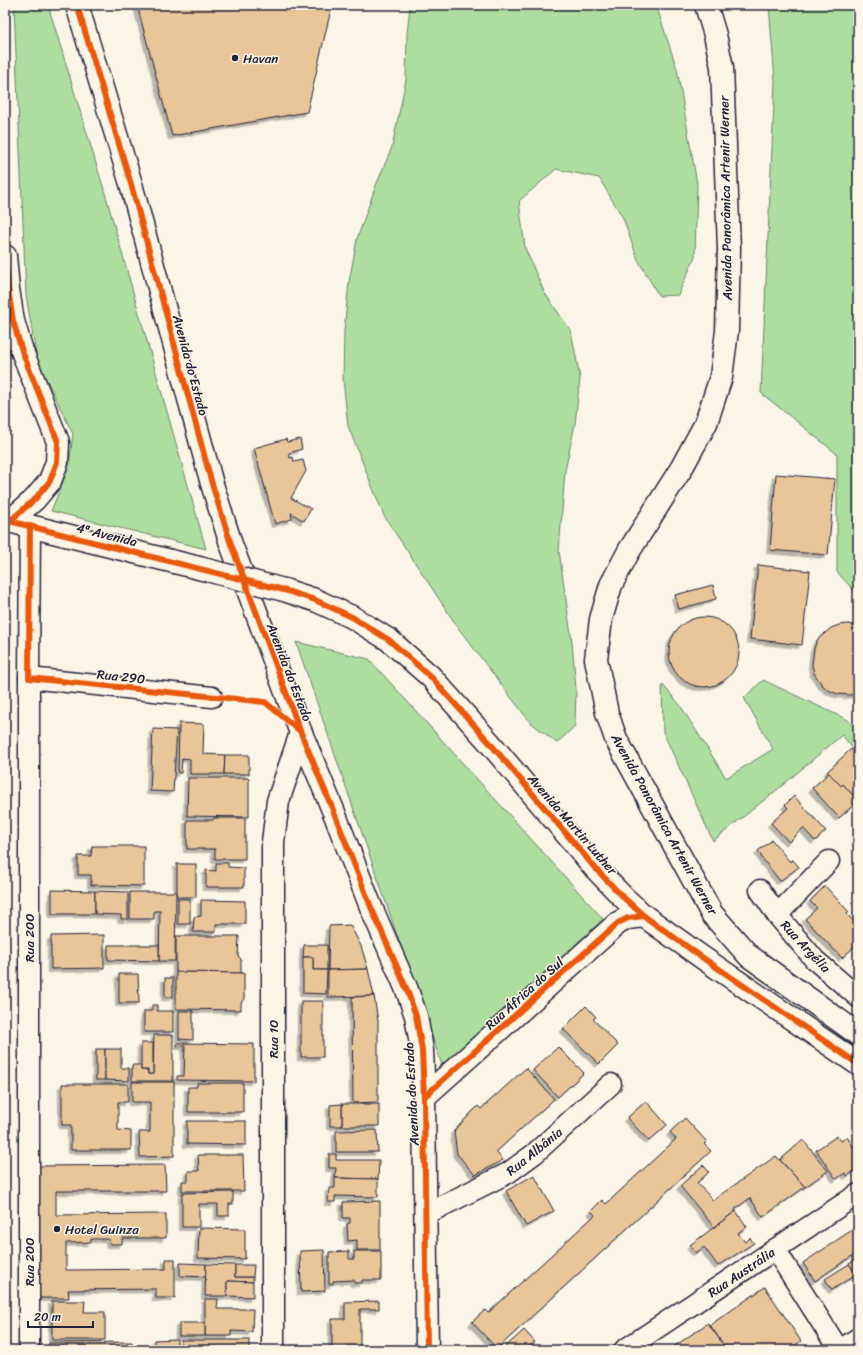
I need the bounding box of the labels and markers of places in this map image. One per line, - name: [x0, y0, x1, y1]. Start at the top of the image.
- place label: Havan: [243, 47, 278, 70]
- marker: Havan: [230, 53, 240, 63]
- place label: Hotel Guinza: [65, 1218, 139, 1241]
- marker: Hotel Guinza: [52, 1224, 62, 1234]

